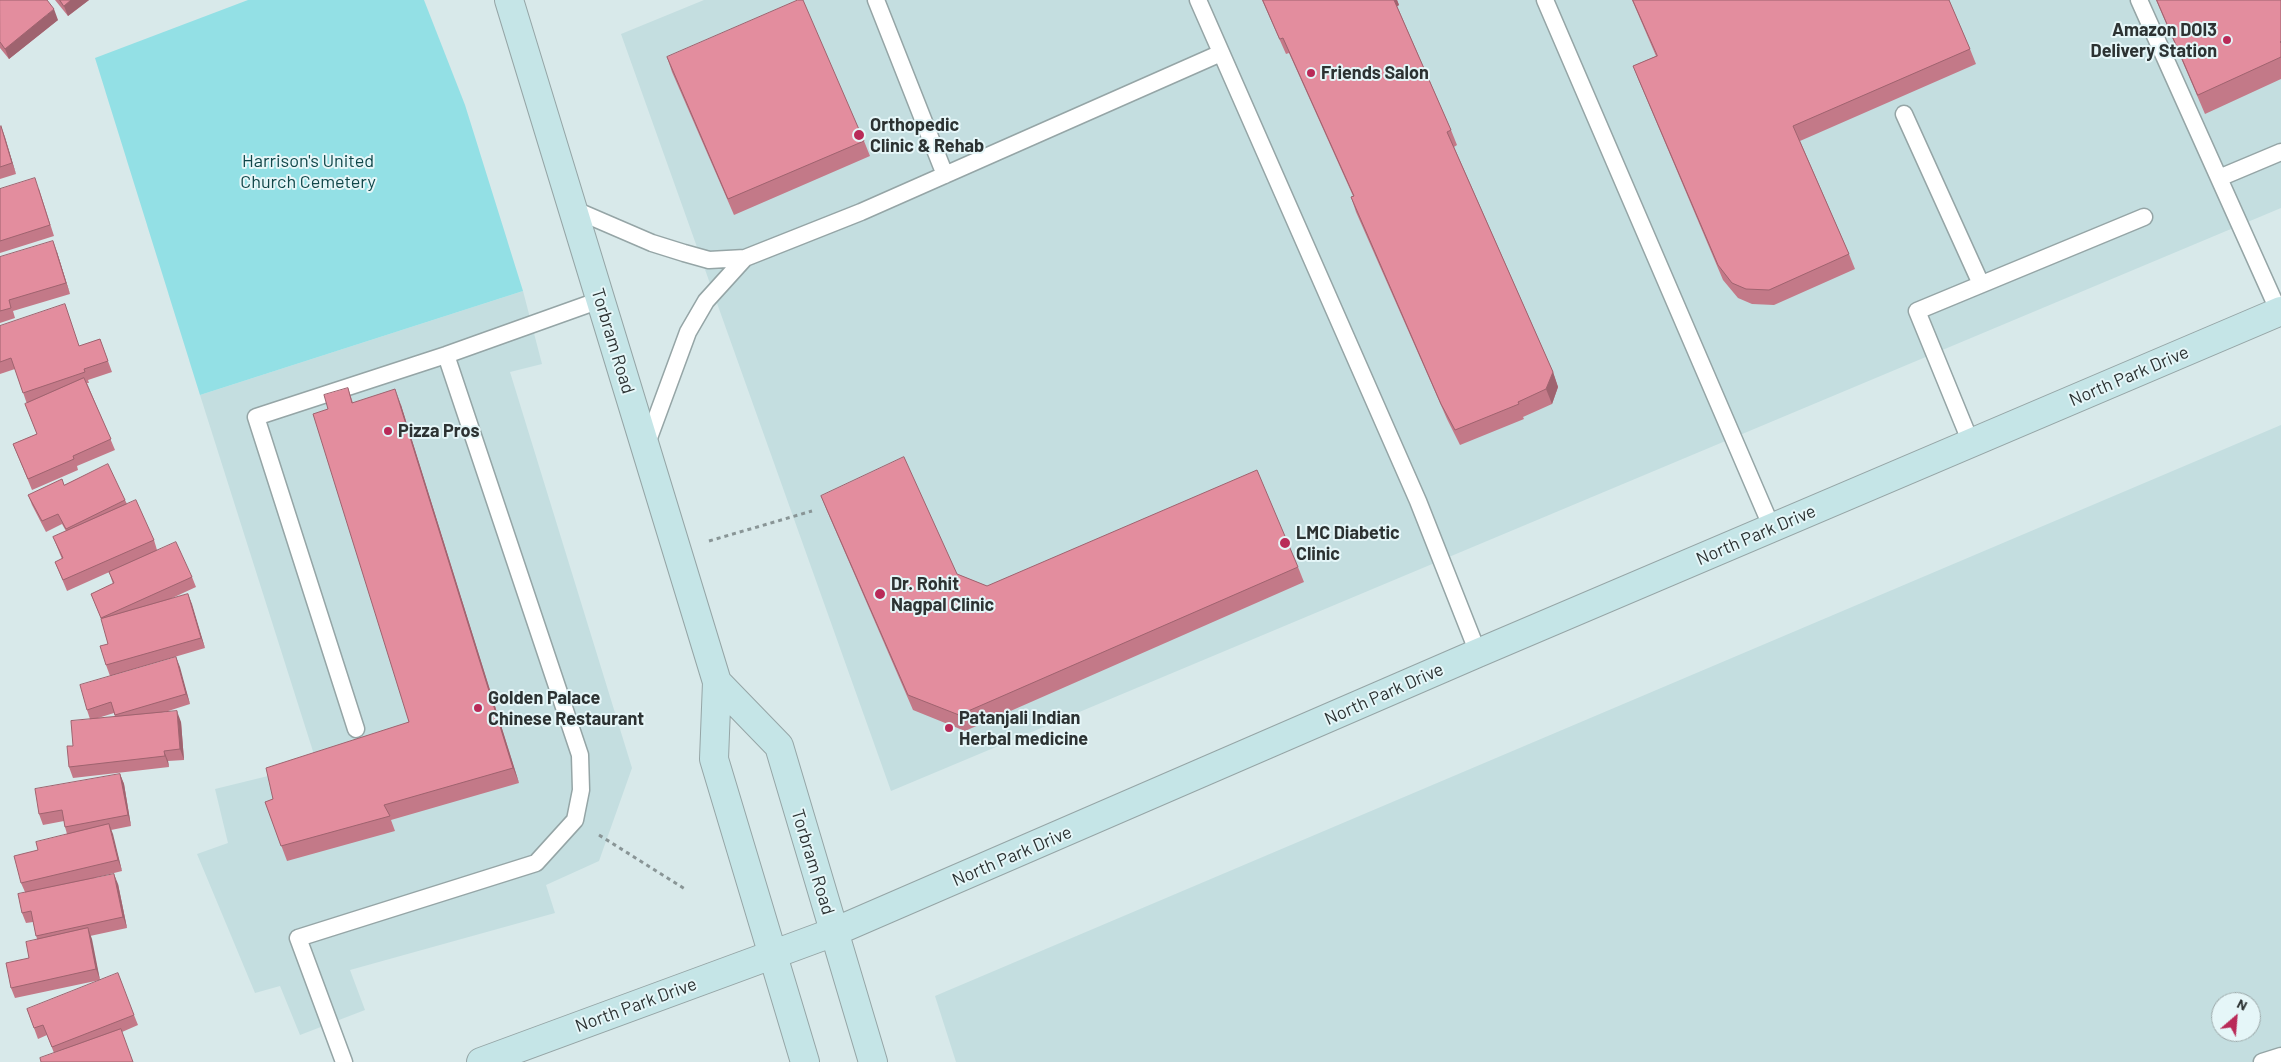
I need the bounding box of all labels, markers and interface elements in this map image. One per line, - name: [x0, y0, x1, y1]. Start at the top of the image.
- place label: Amazon DOI3 Delivery Station: [2091, 19, 2217, 62]
- marker: Amazon DOI3 Delivery Station: [2221, 34, 2233, 46]
- place label: Friends Salon: [1321, 62, 1429, 84]
- marker: Friends Salon: [1305, 67, 1317, 79]
- place label: Orthopedic Clinic & Rehab: [870, 114, 984, 156]
- marker: Orthopedic Clinic & Rehab: [852, 128, 866, 142]
- park label: Harrison's United Church Cemetery: [240, 150, 376, 192]
- street label: Torbram Road: [587, 286, 639, 396]
- street label: North Park Drive: [2066, 341, 2192, 411]
- place label: Pizza Pros: [398, 420, 479, 442]
- marker: Pizza Pros: [382, 425, 394, 437]
- street label: North Park Drive: [1693, 500, 1819, 570]
- place label: LMC Diabetic Clinic: [1296, 522, 1400, 564]
- marker: LMC Diabetic Clinic: [1278, 536, 1292, 550]
- place label: Dr. Rohit Nagpal Clinic: [891, 573, 994, 616]
- marker: Dr. Rohit Nagpal Clinic: [873, 587, 887, 601]
- street label: North Park Drive: [1321, 658, 1447, 730]
- place label: Golden Palace Chinese Restaurant: [488, 687, 644, 730]
- marker: Golden Palace Chinese Restaurant: [472, 702, 484, 714]
- place label: Patanjali Indian Herbal medicine: [959, 707, 1088, 750]
- marker: Patanjali Indian Herbal medicine: [943, 722, 955, 734]
- street label: Torbram Road: [787, 807, 839, 917]
- street label: North Park Drive: [949, 821, 1075, 891]
- street label: North Park Drive: [572, 973, 700, 1037]
- north arrow: [2211, 992, 2261, 1042]
- text: N: [2235, 994, 2251, 1014]

